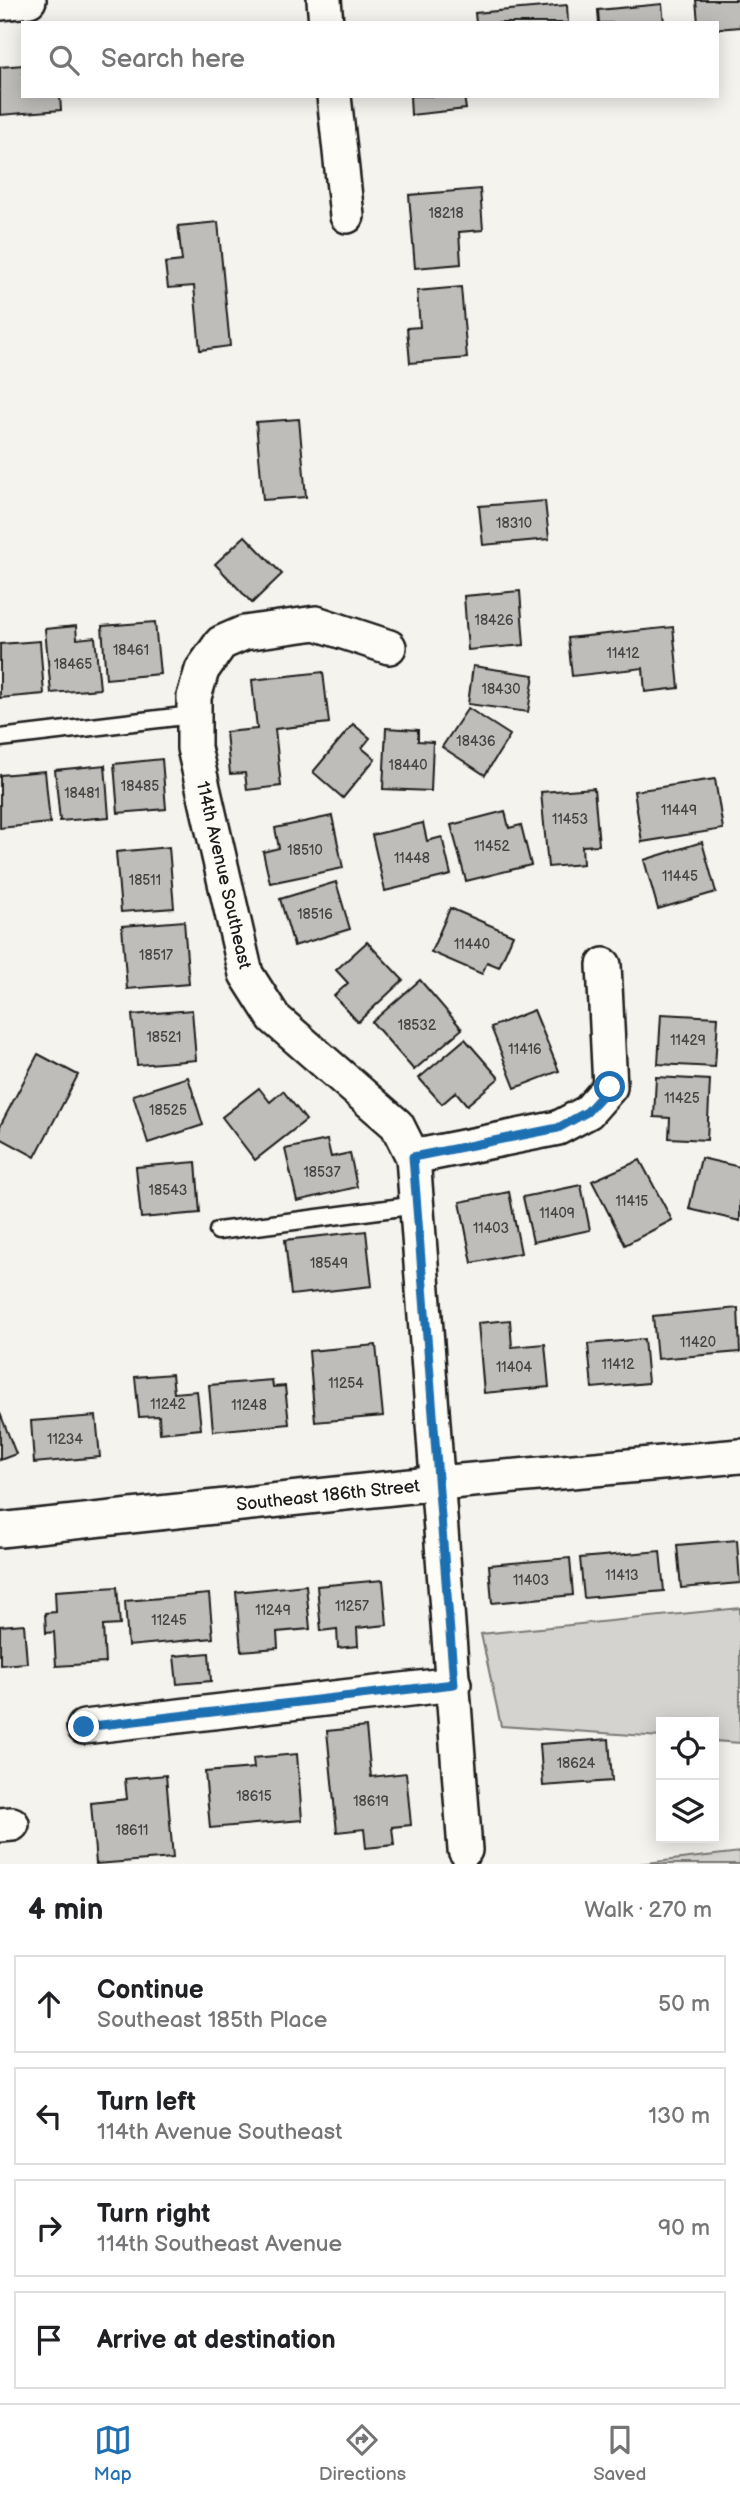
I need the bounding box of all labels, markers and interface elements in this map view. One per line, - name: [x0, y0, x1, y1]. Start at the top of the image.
- search box: [21, 21, 719, 98]
- icon: search: [45, 41, 83, 79]
- text: Search here: [101, 44, 245, 75]
- house number: 18218: [428, 205, 464, 222]
- house number: 18310: [496, 515, 532, 532]
- house number: 18426: [475, 612, 514, 629]
- house number: 18461: [113, 642, 149, 659]
- house number: 11412: [606, 645, 640, 662]
- house number: 18465: [54, 656, 92, 673]
- house number: 18430: [482, 681, 520, 698]
- house number: 18436: [456, 733, 496, 750]
- house number: 18440: [389, 757, 427, 774]
- house number: 18485: [121, 778, 159, 795]
- street label: 114th Avenue Southeast: [192, 779, 255, 971]
- house number: 18481: [64, 785, 100, 802]
- house number: 11449: [661, 802, 697, 819]
- house number: 11453: [552, 811, 588, 828]
- house number: 11452: [474, 838, 511, 855]
- house number: 18510: [287, 842, 323, 859]
- house number: 11448: [394, 850, 430, 867]
- house number: 11445: [662, 868, 698, 885]
- house number: 18511: [129, 872, 161, 889]
- house number: 18516: [297, 906, 333, 923]
- house number: 11440: [454, 936, 490, 953]
- house number: 18517: [139, 947, 173, 964]
- house number: 18532: [398, 1017, 437, 1034]
- house number: 18521: [146, 1029, 182, 1046]
- house number: 11429: [670, 1032, 706, 1049]
- house number: 11416: [508, 1041, 542, 1058]
- route start: [594, 1071, 625, 1102]
- house number: 11425: [664, 1090, 700, 1107]
- house number: 18525: [149, 1102, 187, 1119]
- house number: 18537: [303, 1164, 341, 1181]
- house number: 18543: [149, 1182, 187, 1199]
- house number: 11415: [616, 1193, 648, 1210]
- house number: 11409: [539, 1205, 575, 1222]
- house number: 11403: [473, 1220, 509, 1237]
- house number: 18549: [310, 1255, 348, 1272]
- house number: 11420: [680, 1334, 716, 1351]
- house number: 11412: [601, 1356, 635, 1373]
- house number: 11404: [496, 1359, 533, 1376]
- house number: 11254: [328, 1375, 364, 1392]
- house number: 11242: [150, 1396, 187, 1413]
- house number: 11248: [231, 1397, 267, 1414]
- house number: 11234: [47, 1431, 83, 1448]
- street label: Southeast 186th Street: [235, 1475, 421, 1516]
- house number: 11413: [605, 1567, 639, 1584]
- house number: 11403: [513, 1572, 549, 1589]
- house number: 11257: [335, 1598, 369, 1615]
- house number: 11249: [255, 1602, 291, 1619]
- house number: 11245: [151, 1612, 187, 1629]
- route end: [68, 1711, 99, 1742]
- map controls: [656, 1717, 719, 1843]
- button: locate: [656, 1717, 719, 1780]
- house number: 18624: [557, 1755, 596, 1772]
- button: layers: [656, 1780, 719, 1843]
- house number: 18615: [236, 1788, 272, 1805]
- house number: 18619: [353, 1793, 389, 1810]
- house number: 18611: [116, 1822, 148, 1839]
- text: 4 min: [28, 1892, 103, 1928]
- text: Walk · 270 m: [584, 1896, 712, 1924]
- text: Continue: [97, 1975, 204, 2006]
- icon: ahead: [30, 1985, 68, 2023]
- text: 50 m: [658, 1990, 710, 2018]
- text: Southeast 185th Place: [97, 2006, 327, 2034]
- text: Turn left: [97, 2087, 196, 2118]
- icon: left: [30, 2097, 68, 2135]
- text: 130 m: [648, 2102, 710, 2130]
- text: 114th Avenue Southeast: [97, 2118, 342, 2146]
- text: Turn right: [97, 2199, 210, 2230]
- icon: right: [30, 2209, 68, 2247]
- text: 90 m: [658, 2214, 710, 2242]
- text: 114th Southeast Avenue: [97, 2230, 342, 2258]
- icon: arrive: [30, 2321, 68, 2359]
- text: Arrive at destination: [97, 2325, 336, 2356]
- tab: Map: [94, 2421, 132, 2486]
- tab: Directions: [319, 2421, 406, 2486]
- tab: Saved: [593, 2421, 646, 2486]

